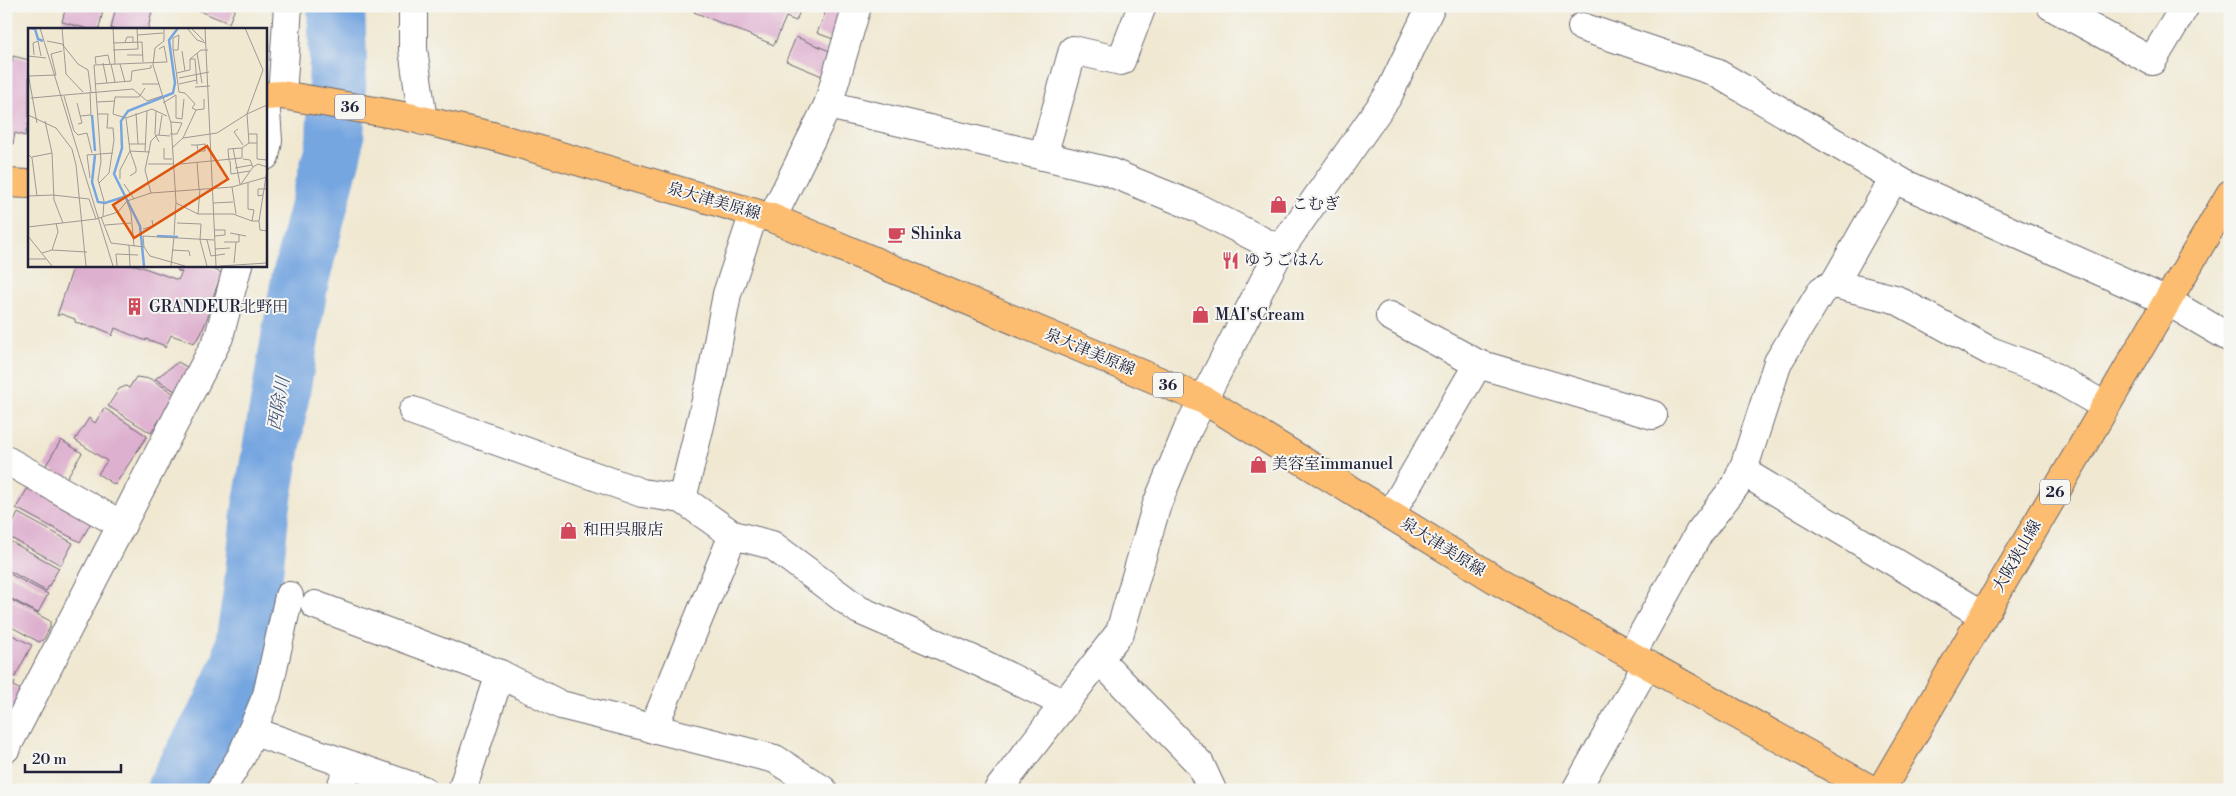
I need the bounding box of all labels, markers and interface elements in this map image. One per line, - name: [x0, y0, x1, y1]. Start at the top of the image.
- inset map: [28, 28, 266, 266]
- road number: 36: [335, 94, 365, 120]
- street label: 泉大津美原線: [665, 178, 763, 224]
- shop icon: こむぎ: [1268, 194, 1288, 214]
- place label: こむぎ: [1292, 194, 1340, 214]
- cafe icon: Shinka: [887, 224, 907, 244]
- place label: Shinka: [911, 224, 962, 244]
- restaurant icon: ゆうごはん: [1220, 250, 1240, 270]
- place label: ゆうごはん: [1244, 250, 1324, 270]
- building icon: GRANDEUR北野田: [125, 297, 145, 317]
- place label: GRANDEUR北野田: [149, 297, 288, 317]
- shop icon: MAI'sCream: [1191, 305, 1211, 325]
- place label: MAI'sCream: [1215, 305, 1305, 325]
- street label: 泉大津美原線: [1042, 324, 1138, 380]
- road number: 36: [1153, 372, 1183, 398]
- water label: 西除川: [263, 373, 295, 433]
- shop icon: 美容室immanuel: [1248, 454, 1268, 474]
- place label: 美容室immanuel: [1272, 454, 1393, 474]
- road number: 26: [2040, 480, 2070, 504]
- street label: 泉大津美原線: [1397, 513, 1489, 581]
- street label: 大阪狭山線: [1988, 516, 2046, 596]
- shop icon: 和田呉服店: [559, 520, 579, 540]
- place label: 和田呉服店: [583, 520, 663, 540]
- scale bar: [25, 741, 121, 773]
- text: 20 m: [32, 750, 67, 769]

